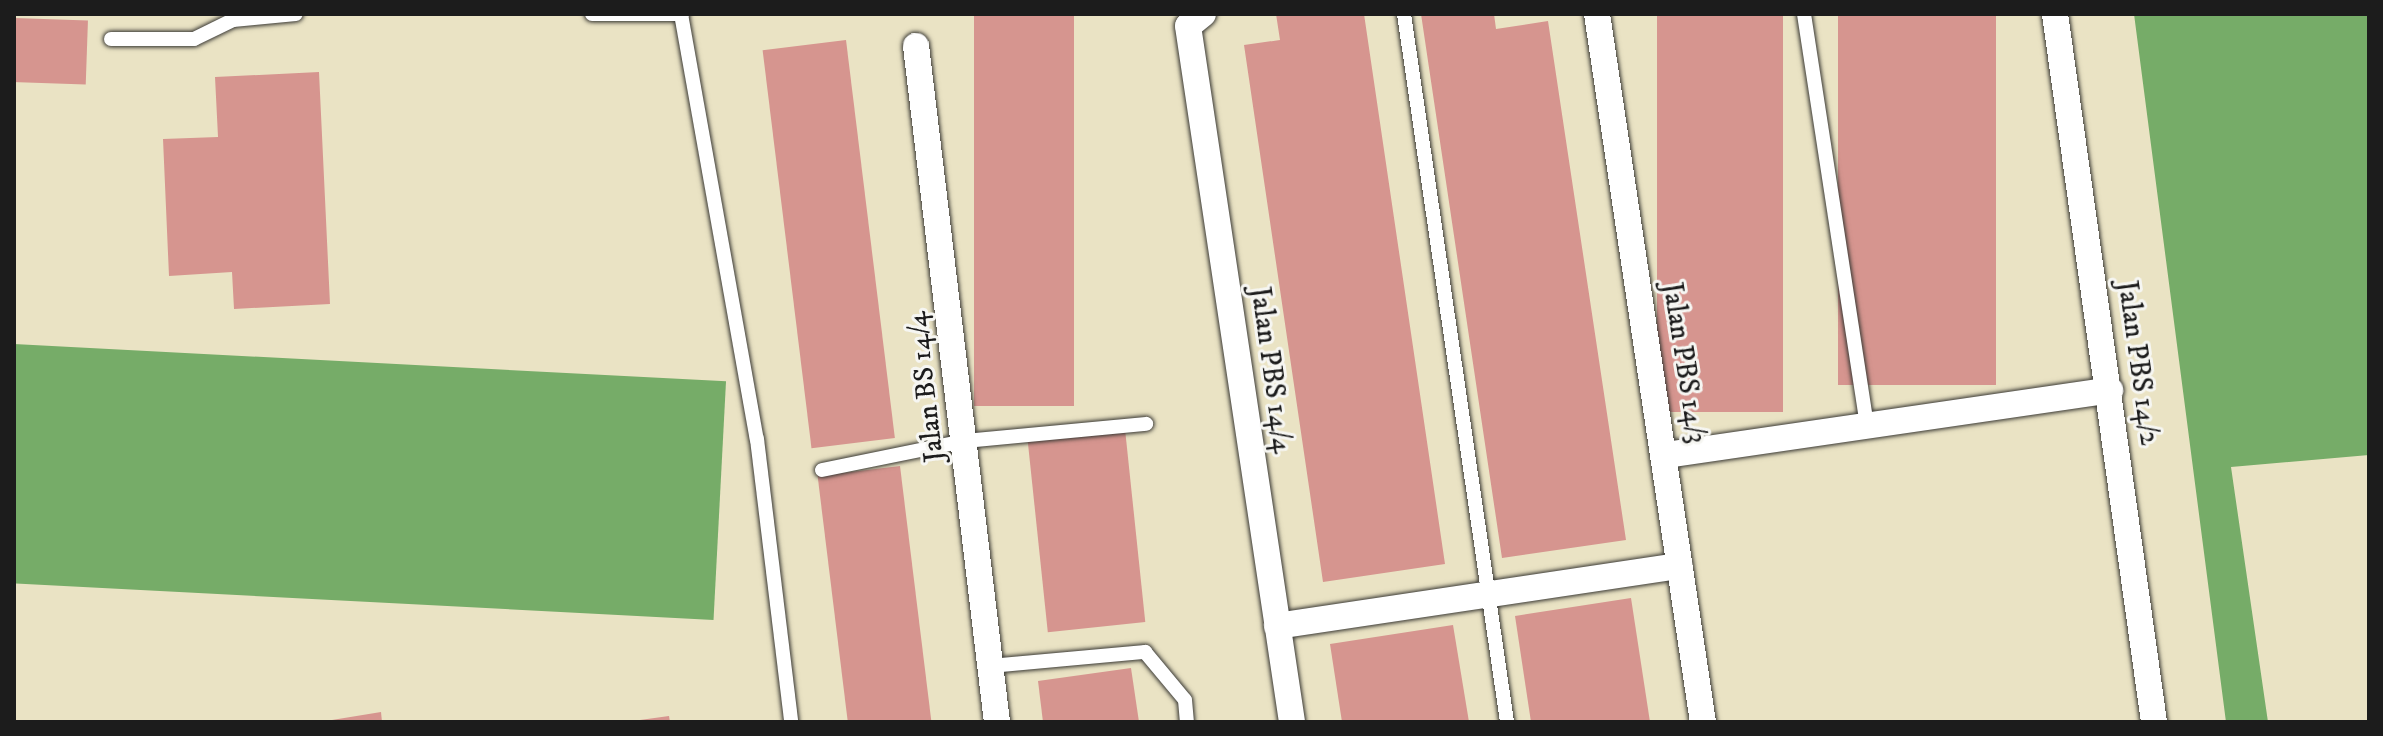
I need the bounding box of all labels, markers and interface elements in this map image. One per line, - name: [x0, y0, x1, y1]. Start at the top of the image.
- street label: Jalan PBS 14/2: [2110, 279, 2166, 447]
- street label: Jalan PBS 14/3: [1655, 280, 1713, 446]
- street label: Jalan PBS 14/4: [1243, 285, 1299, 455]
- street label: Jalan BS 14/4: [900, 310, 952, 464]

